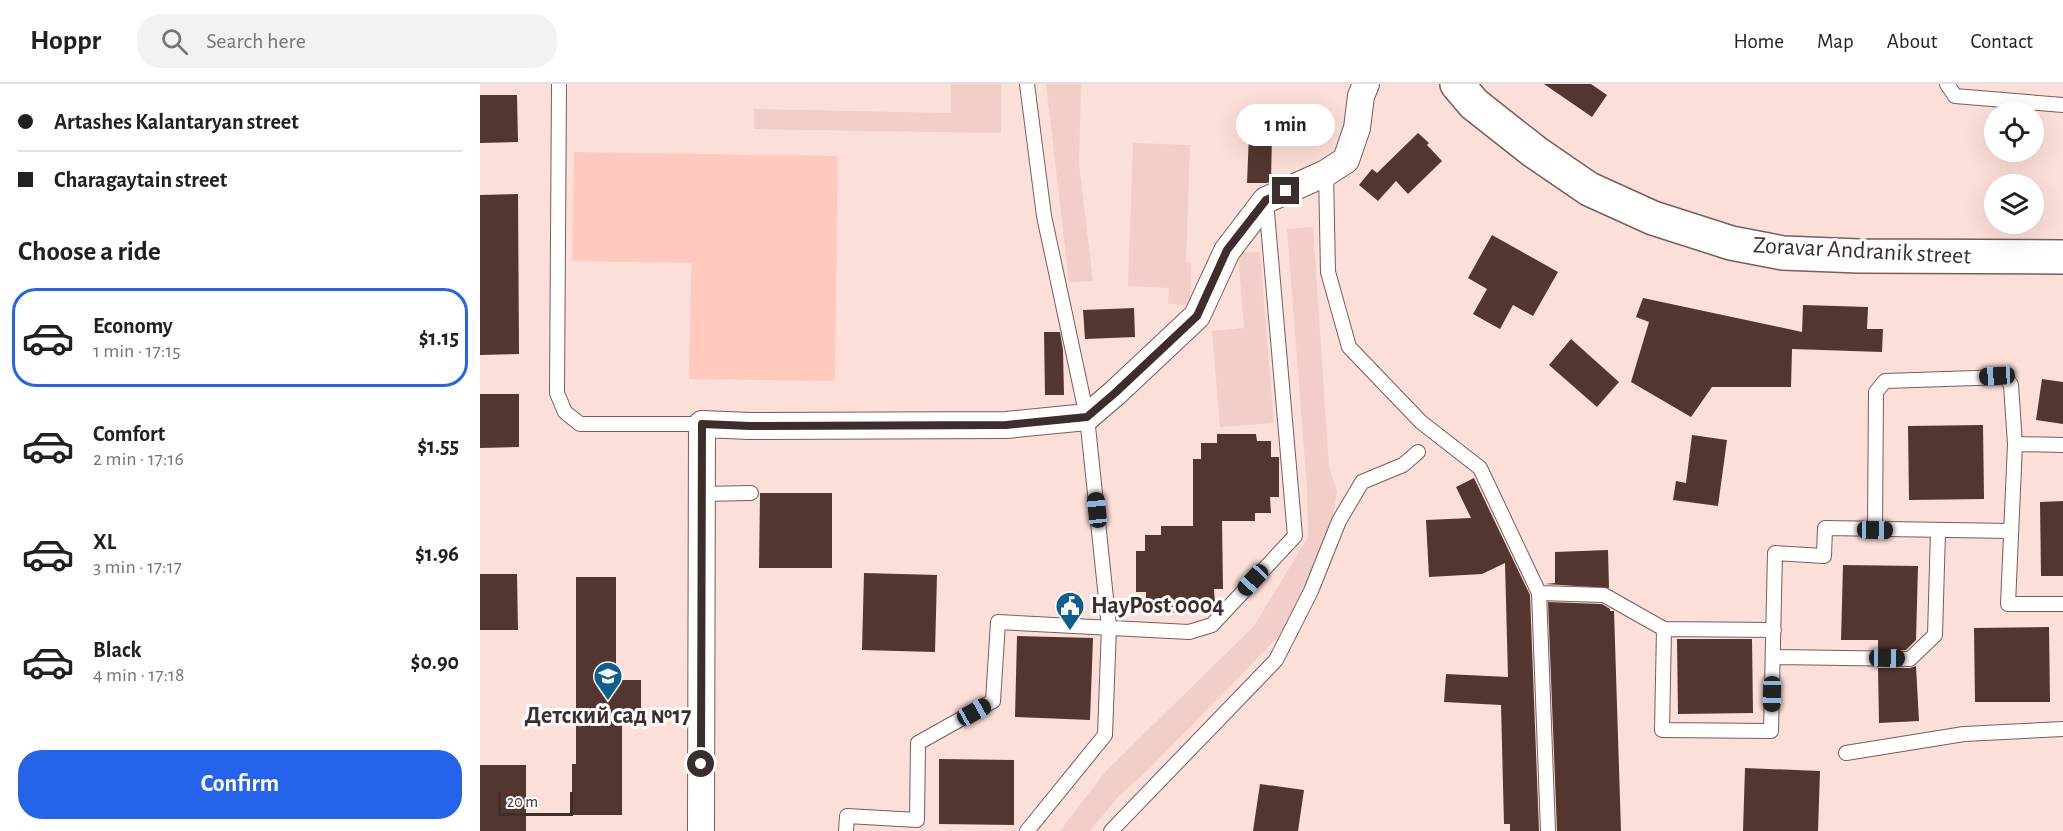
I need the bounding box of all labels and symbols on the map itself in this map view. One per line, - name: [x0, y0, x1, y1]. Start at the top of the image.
- callout: 1 min: [1236, 104, 1336, 146]
- route end: [1272, 177, 1299, 204]
- street label: Zoravar Andranik street: [1752, 233, 1972, 269]
- car: [1979, 366, 2015, 386]
- car: [1086, 491, 1108, 529]
- car: [1857, 521, 1893, 539]
- car: [1234, 561, 1272, 599]
- public building icon: HayPost 0004: [1054, 590, 1086, 632]
- place label: HayPost 0004: [1091, 594, 1224, 618]
- car: [1869, 649, 1905, 667]
- school or university icon: Детский сад №17: [592, 660, 624, 702]
- car: [1763, 676, 1781, 712]
- car: [954, 695, 994, 729]
- place label: Детский сад №17: [525, 704, 691, 728]
- route start: [687, 750, 714, 777]
- scale bar: [498, 789, 573, 816]

